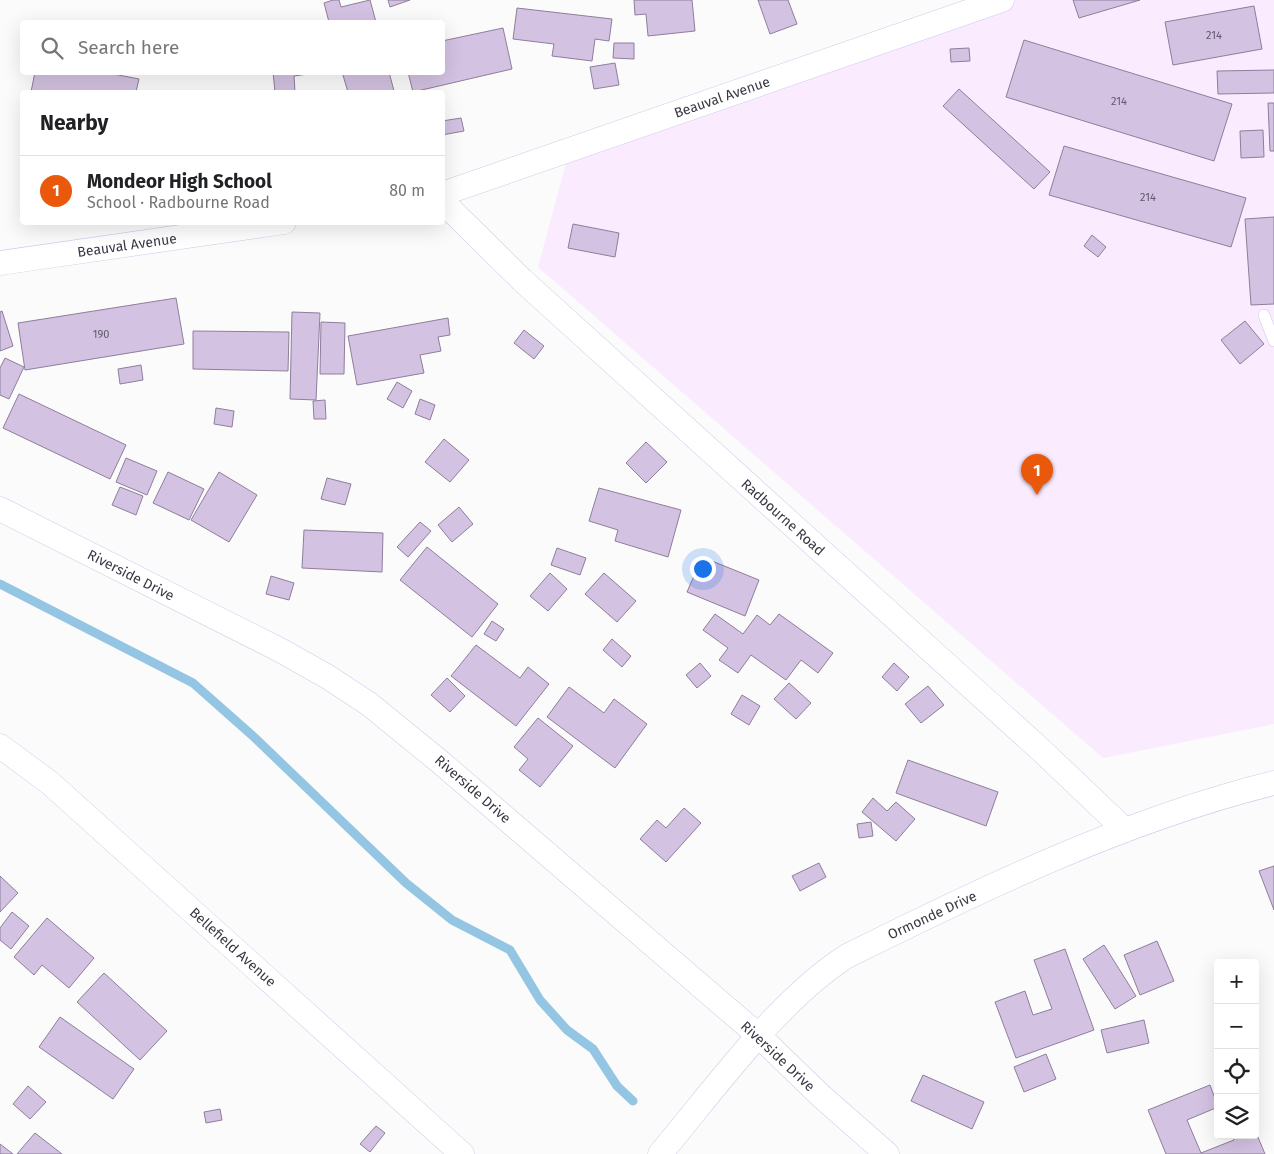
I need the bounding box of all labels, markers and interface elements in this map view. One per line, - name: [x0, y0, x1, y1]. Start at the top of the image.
- search box: [20, 20, 445, 75]
- house number: 214: [1206, 29, 1222, 42]
- icon: search: [38, 34, 66, 62]
- text: Search here: [78, 36, 179, 59]
- street label: Beauval Avenue: [672, 73, 772, 122]
- house number: 214: [1111, 95, 1127, 108]
- text: Nearby: [40, 110, 108, 136]
- text: Mondeor High School: [87, 170, 272, 193]
- text: 1: [52, 181, 60, 200]
- text: 80 m: [389, 181, 425, 200]
- house number: 214: [1140, 191, 1156, 204]
- text: School · Radbourne Road: [87, 193, 270, 212]
- street label: Beauval Avenue: [76, 230, 178, 261]
- house number: 190: [93, 328, 109, 341]
- pin: 1: [1021, 454, 1053, 495]
- street label: Radbourne Road: [738, 476, 828, 559]
- street label: Riverside Drive: [85, 546, 177, 605]
- your location: [690, 556, 716, 582]
- street label: Riverside Drive: [431, 752, 514, 827]
- street label: Ormonde Drive: [885, 887, 979, 943]
- street label: Bellefield Avenue: [186, 904, 279, 991]
- map controls: [1214, 959, 1259, 1139]
- button: +: [1214, 959, 1259, 1004]
- button: −: [1214, 1004, 1259, 1049]
- street label: Riverside Drive: [737, 1018, 818, 1095]
- button: locate: [1214, 1049, 1259, 1094]
- button: layers: [1214, 1094, 1259, 1139]

